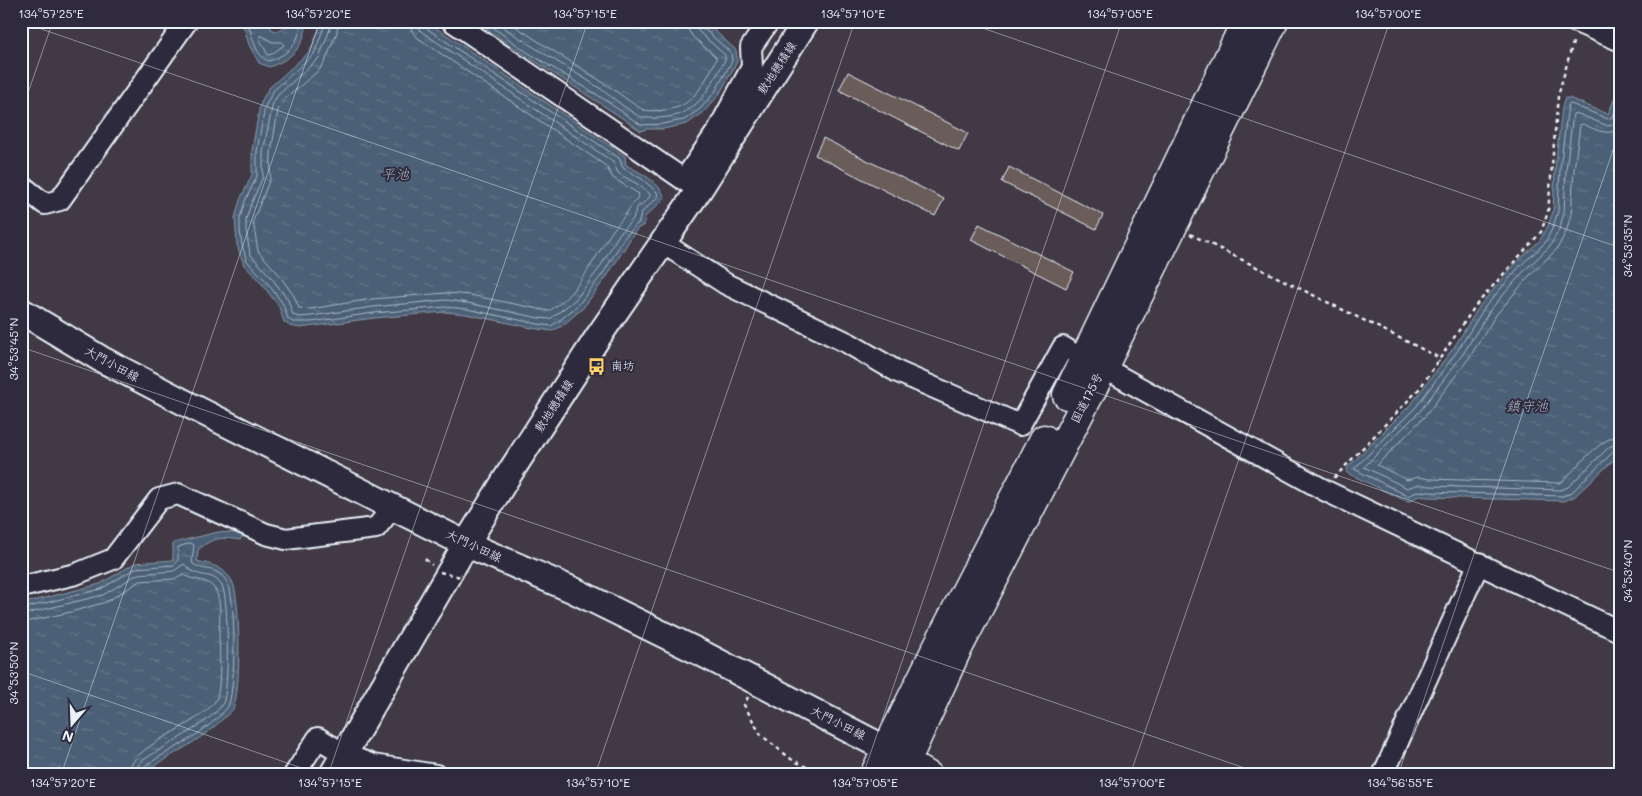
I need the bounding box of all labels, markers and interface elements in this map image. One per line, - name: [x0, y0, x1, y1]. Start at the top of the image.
- text: 134°57'25"E: [18, 5, 84, 21]
- text: 134°57'20"E: [285, 5, 351, 21]
- text: 134°57'15"E: [553, 5, 617, 21]
- text: 134°57'10"E: [821, 5, 885, 21]
- text: 134°57'05"E: [1087, 5, 1153, 21]
- text: 134°57'00"E: [1355, 5, 1421, 21]
- street label: 敷地穂積線: [753, 38, 799, 97]
- water label: 平池: [381, 164, 410, 183]
- text: 34°53'35"N: [1619, 215, 1635, 277]
- text: 34°53'45"N: [5, 318, 21, 380]
- street label: 大門小田線: [82, 342, 143, 385]
- bus stop icon: 南坊: [587, 356, 607, 376]
- place label: 南坊: [611, 357, 635, 373]
- street label: 国道175号: [1066, 369, 1106, 426]
- street label: 敷地穂積線: [530, 376, 576, 435]
- water label: 鎮守池: [1506, 396, 1549, 415]
- street label: 大門小田線: [444, 525, 505, 565]
- text: 34°53'40"N: [1619, 540, 1635, 602]
- text: 34°53'50"N: [5, 642, 21, 704]
- north arrow: [48, 698, 98, 748]
- street label: 大門小田線: [808, 701, 869, 743]
- text: N: [59, 726, 76, 747]
- text: 134°57'20"E: [30, 774, 96, 790]
- text: 134°57'15"E: [298, 774, 362, 790]
- text: 134°57'10"E: [566, 774, 630, 790]
- text: 134°57'05"E: [832, 774, 898, 790]
- text: 134°57'00"E: [1099, 774, 1165, 790]
- text: 134°56'55"E: [1367, 774, 1433, 790]

